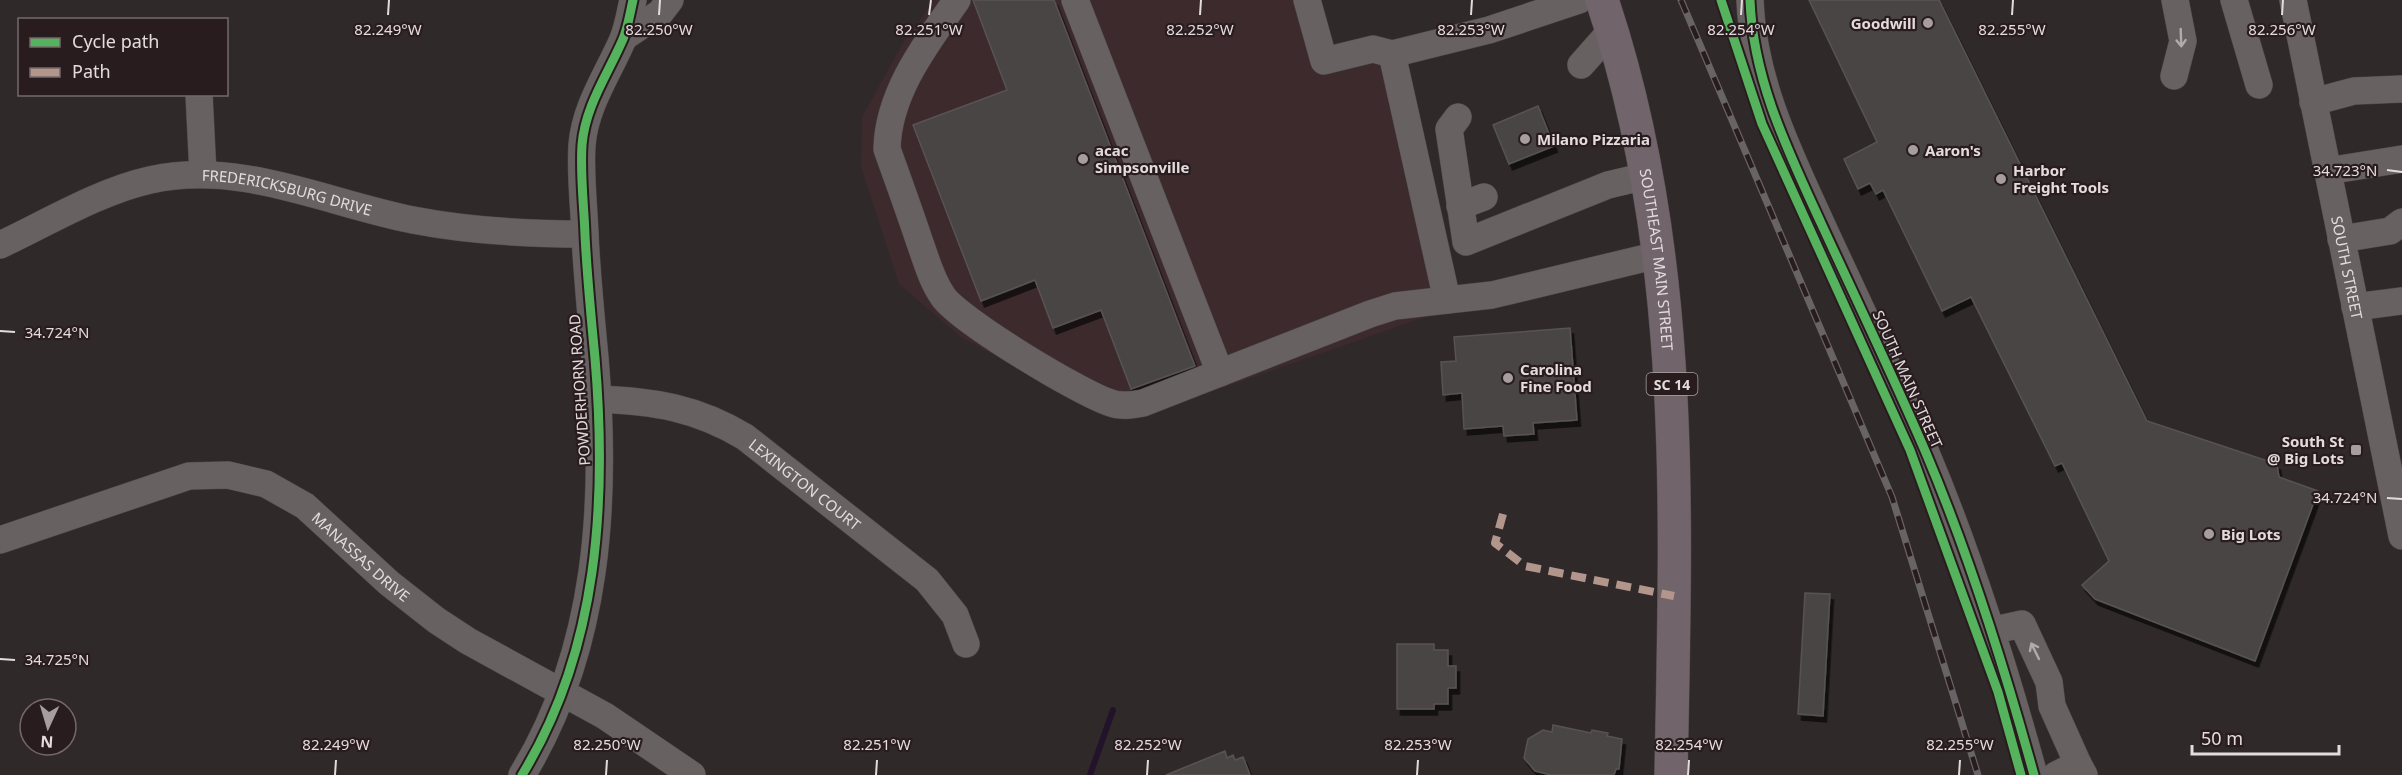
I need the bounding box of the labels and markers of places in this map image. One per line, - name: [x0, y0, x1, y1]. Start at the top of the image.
- place label: Goodwill: [1851, 13, 1916, 33]
- marker: Goodwill: [1921, 16, 1935, 30]
- place label: Milano Pizzaria: [1537, 129, 1650, 149]
- marker: Milano Pizzaria: [1518, 132, 1532, 146]
- place label: acac Simpsonville: [1095, 140, 1190, 177]
- place label: Aaron's: [1925, 140, 1981, 160]
- marker: Aaron's: [1906, 143, 1920, 157]
- marker: acac Simpsonville: [1076, 152, 1090, 166]
- place label: Harbor Freight Tools: [2013, 160, 2109, 197]
- marker: Harbor Freight Tools: [1994, 172, 2008, 186]
- place label: Carolina Fine Food: [1520, 359, 1592, 396]
- marker: Carolina Fine Food: [1501, 371, 1515, 385]
- place label: South St @ Big Lots: [2267, 431, 2344, 468]
- marker: South St @ Big Lots: [2349, 443, 2363, 457]
- place label: Big Lots: [2221, 524, 2281, 544]
- marker: Big Lots: [2202, 527, 2216, 541]

